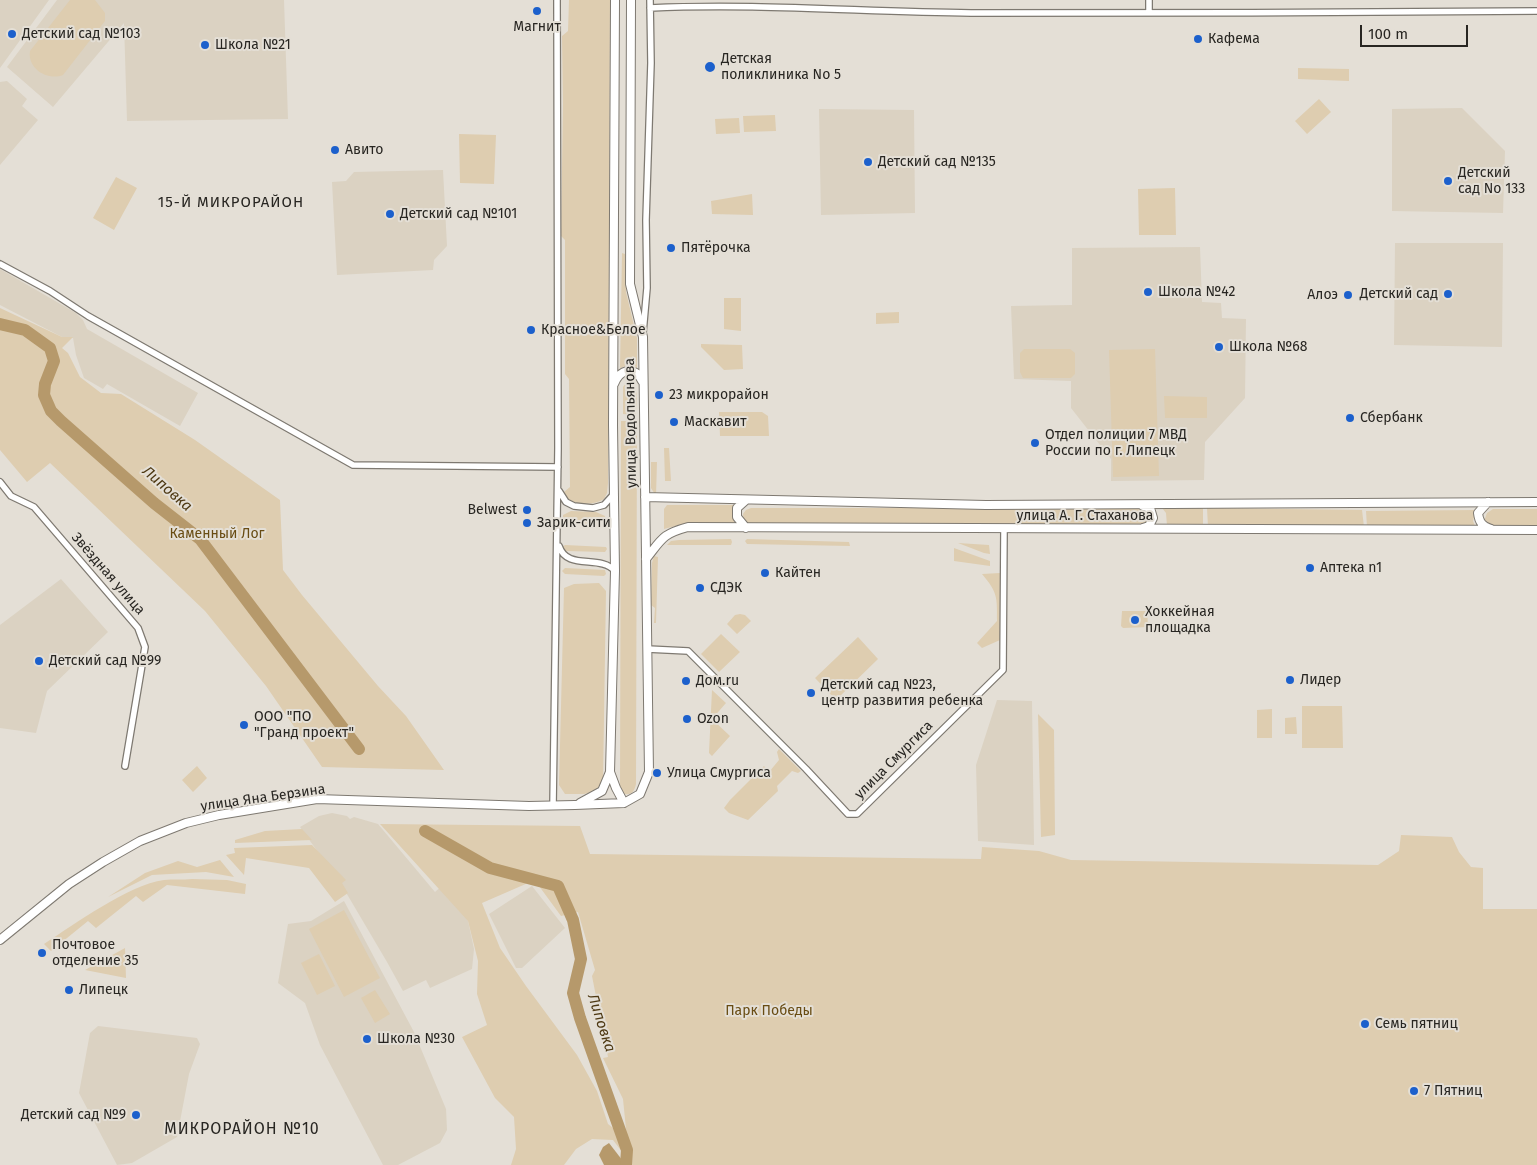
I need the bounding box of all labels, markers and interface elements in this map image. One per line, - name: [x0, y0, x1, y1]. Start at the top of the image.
- marker: Магнит: [531, 5, 543, 17]
- scale bar: [1362, 15, 1470, 47]
- place label: Магнит: [513, 19, 561, 35]
- text: 100 m: [1368, 25, 1408, 43]
- place label: Детский сад №103: [22, 26, 140, 42]
- marker: Детский сад №103: [6, 28, 18, 40]
- place label: Кафема: [1208, 31, 1260, 47]
- marker: Кафема: [1192, 33, 1204, 45]
- place label: Школа №21: [215, 37, 291, 53]
- marker: Школа №21: [199, 39, 211, 51]
- place label: Детская поликлиника No 5: [721, 51, 841, 84]
- marker: Детская поликлиника No 5: [703, 60, 717, 74]
- place label: Авито: [345, 142, 383, 158]
- marker: Авито: [329, 144, 341, 156]
- place label: Детский сад №135: [878, 154, 996, 170]
- marker: Детский сад №135: [862, 156, 874, 168]
- place label: Детский сад No 133: [1458, 165, 1525, 198]
- marker: Детский сад No 133: [1442, 175, 1454, 187]
- district label: 15-Й МИКРОРАЙОН: [156, 194, 306, 212]
- place label: Детский сад №101: [400, 206, 517, 222]
- marker: Детский сад №101: [384, 208, 396, 220]
- place label: Пятёрочка: [681, 240, 751, 256]
- marker: Пятёрочка: [665, 242, 677, 254]
- place label: Школа №42: [1158, 284, 1235, 300]
- marker: Школа №42: [1142, 286, 1154, 298]
- place label: Детский сад: [1360, 286, 1438, 302]
- place label: Алоэ: [1307, 287, 1338, 303]
- marker: Детский сад: [1442, 288, 1454, 300]
- marker: Алоэ: [1342, 289, 1354, 301]
- place label: Красное&Белое: [541, 322, 646, 338]
- marker: Красное&Белое: [525, 324, 537, 336]
- place label: Школа №68: [1229, 339, 1307, 355]
- marker: Школа №68: [1213, 341, 1225, 353]
- street label: улица Водопьянова: [621, 358, 641, 488]
- place label: 23 микрорайон: [669, 387, 769, 403]
- marker: 23 микрорайон: [653, 389, 665, 401]
- place label: Сбербанк: [1360, 410, 1423, 426]
- marker: Сбербанк: [1344, 412, 1356, 424]
- place label: Маскавит: [684, 414, 746, 430]
- marker: Маскавит: [668, 416, 680, 428]
- place label: Отдел полиции 7 МВД России по г. Липецк: [1045, 427, 1187, 460]
- marker: Отдел полиции 7 МВД России по г. Липецк: [1029, 437, 1041, 449]
- water label: Липовка: [138, 462, 196, 516]
- place label: Belwest: [467, 502, 517, 518]
- marker: Belwest: [521, 504, 533, 516]
- street label: улица А. Г. Стаханова: [1017, 508, 1153, 524]
- place label: Зарик-сити: [537, 515, 611, 531]
- marker: Зарик-сити: [521, 517, 533, 529]
- park label: Каменный Лог: [169, 526, 265, 542]
- street label: Звёздная улица: [68, 529, 148, 619]
- place label: Аптека n1: [1320, 560, 1382, 576]
- marker: Аптека n1: [1304, 562, 1316, 574]
- place label: Кайтен: [775, 565, 821, 581]
- marker: Кайтен: [759, 567, 771, 579]
- place label: СДЭК: [710, 580, 742, 596]
- marker: СДЭК: [694, 582, 706, 594]
- place label: Хоккейная площадка: [1145, 604, 1215, 636]
- marker: Хоккейная площадка: [1129, 614, 1141, 626]
- place label: Детский сад №99: [49, 653, 161, 669]
- marker: Детский сад №99: [33, 655, 45, 667]
- place label: Лидер: [1300, 672, 1341, 688]
- place label: Дом.ru: [696, 673, 739, 689]
- marker: Лидер: [1284, 674, 1296, 686]
- marker: Дом.ru: [680, 675, 692, 687]
- place label: Детский сад №23, центр развития ребенка: [821, 677, 983, 710]
- marker: Детский сад №23, центр развития ребенка: [805, 687, 817, 699]
- place label: ООО "ПО "Гранд проект": [254, 709, 354, 742]
- place label: Ozon: [697, 711, 729, 727]
- marker: Ozon: [681, 713, 693, 725]
- street label: улица Смургиса: [851, 717, 937, 803]
- marker: ООО "ПО "Гранд проект": [238, 719, 250, 731]
- place label: Улица Смургиса: [667, 765, 771, 781]
- marker: Улица Смургиса: [651, 767, 663, 779]
- street label: улица Яна Берзина: [200, 781, 326, 815]
- place label: Почтовое отделение 35: [52, 937, 138, 970]
- marker: Почтовое отделение 35: [36, 947, 48, 959]
- place label: Липецк: [79, 982, 128, 998]
- marker: Липецк: [63, 984, 75, 996]
- water label: Липовка: [583, 992, 619, 1054]
- park label: Парк Победы: [725, 1003, 813, 1019]
- place label: Семь пятниц: [1375, 1016, 1458, 1032]
- marker: Семь пятниц: [1359, 1018, 1371, 1030]
- place label: Школа №30: [377, 1031, 455, 1047]
- marker: Школа №30: [361, 1033, 373, 1045]
- place label: 7 Пятниц: [1424, 1083, 1482, 1099]
- marker: 7 Пятниц: [1408, 1085, 1420, 1097]
- place label: Детский сад №9: [21, 1107, 126, 1123]
- marker: Детский сад №9: [130, 1109, 142, 1121]
- district label: МИКРОРАЙОН №10: [162, 1120, 322, 1140]

